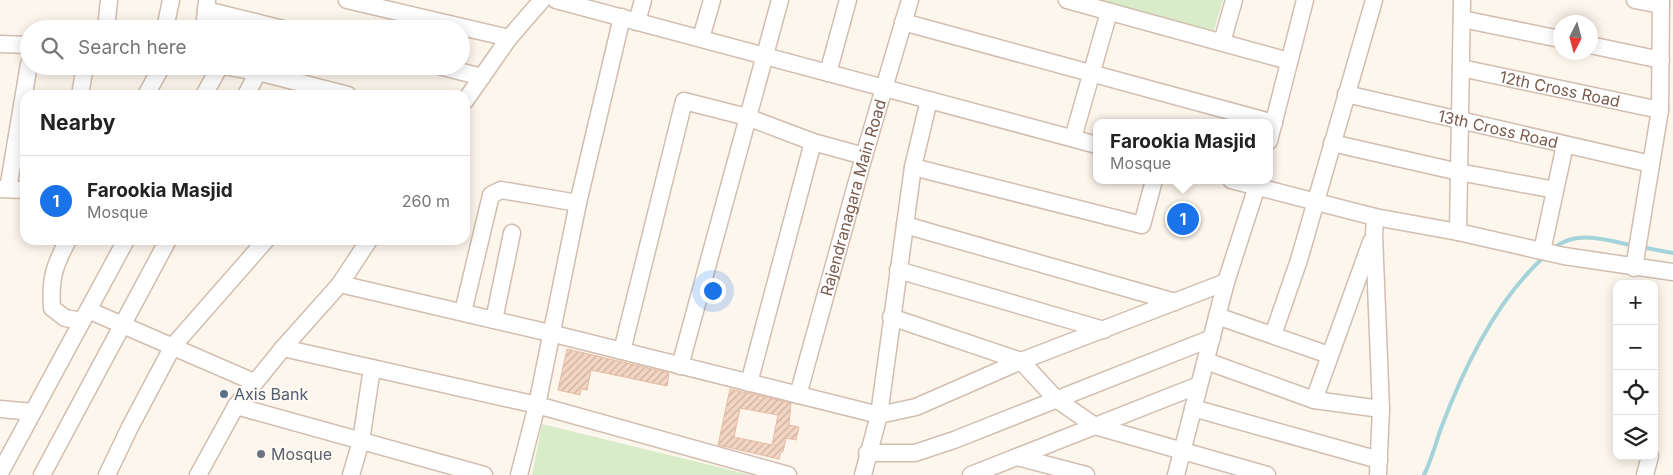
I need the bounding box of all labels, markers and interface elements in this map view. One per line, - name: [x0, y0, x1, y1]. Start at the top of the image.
- north arrow: [1553, 15, 1598, 60]
- search box: [20, 20, 470, 75]
- icon: search: [38, 34, 66, 62]
- text: Search here: [78, 36, 187, 59]
- street label: 12th Cross Road: [1498, 66, 1622, 111]
- street label: Rajendranagara Main Road: [816, 97, 890, 298]
- street label: 13th Cross Road: [1436, 105, 1560, 152]
- text: Nearby: [40, 110, 115, 135]
- popup: [1093, 119, 1273, 184]
- text: Farookia Masjid: [1110, 130, 1256, 153]
- text: Mosque: [1110, 153, 1171, 173]
- text: Farookia Masjid: [87, 179, 233, 202]
- text: 1: [53, 191, 59, 211]
- text: 260 m: [402, 191, 450, 211]
- pin: 1: [1167, 200, 1199, 238]
- text: Mosque: [87, 202, 148, 222]
- your location: [700, 278, 726, 304]
- map controls: [1613, 280, 1658, 460]
- button: +: [1613, 280, 1658, 325]
- button: −: [1613, 325, 1658, 370]
- button: locate: [1613, 370, 1658, 415]
- place label: Axis Bank: [234, 384, 309, 404]
- marker: Axis Bank: [218, 388, 230, 400]
- button: layers: [1613, 415, 1658, 460]
- place label: Mosque: [271, 444, 332, 464]
- marker: Mosque: [255, 448, 267, 460]

